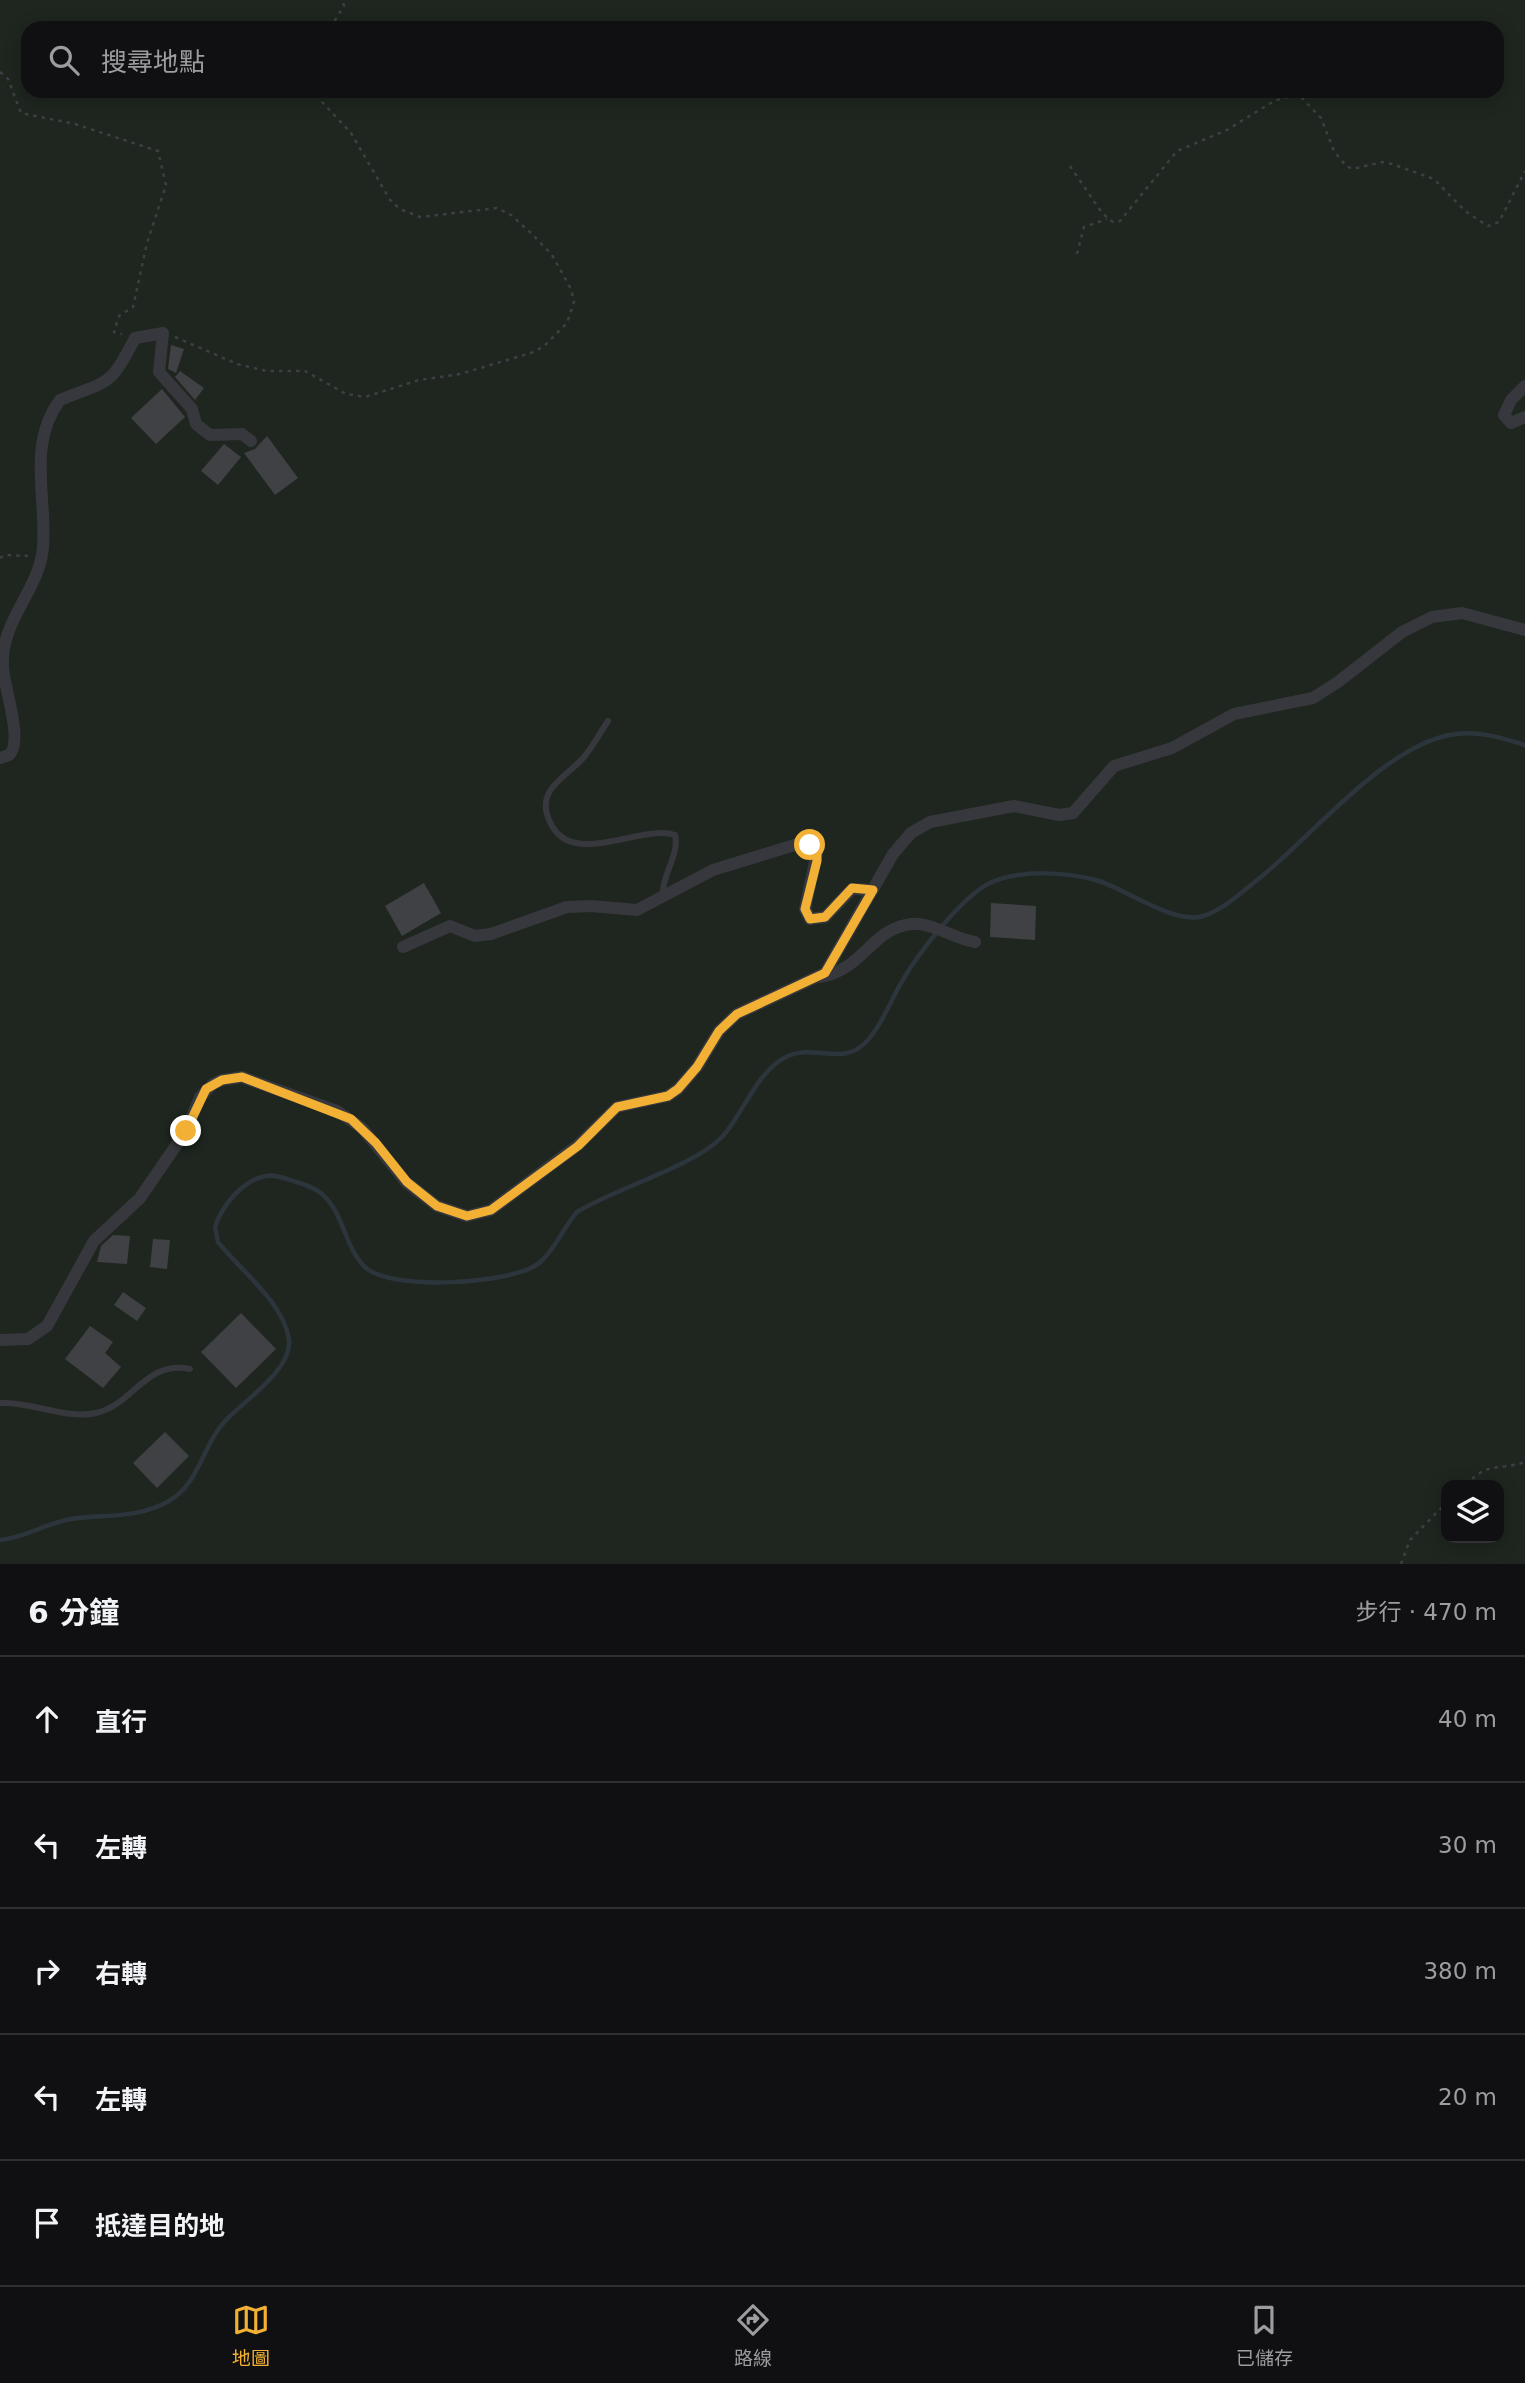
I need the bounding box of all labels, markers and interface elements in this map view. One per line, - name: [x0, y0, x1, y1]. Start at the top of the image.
- search box: [21, 21, 1504, 98]
- icon: search: [45, 41, 83, 79]
- text: 搜尋地點: [101, 47, 205, 77]
- route start: [794, 829, 825, 860]
- route end: [170, 1115, 201, 1146]
- map controls: [1441, 1480, 1504, 1543]
- button: layers: [1441, 1480, 1504, 1543]
- text: 6 分鐘: [28, 1595, 119, 1630]
- text: 步行 · 470 m: [1355, 1599, 1497, 1625]
- icon: ahead: [28, 1700, 66, 1738]
- text: 40 m: [1438, 1706, 1497, 1732]
- text: 直行: [95, 1707, 147, 1737]
- icon: left: [28, 1826, 66, 1864]
- text: 30 m: [1438, 1832, 1497, 1858]
- text: 左轉: [95, 1833, 147, 1863]
- icon: right: [28, 1952, 66, 1990]
- text: 380 m: [1423, 1958, 1497, 1984]
- text: 右轉: [95, 1959, 147, 1989]
- icon: left: [28, 2078, 66, 2116]
- text: 20 m: [1438, 2084, 1497, 2110]
- text: 左轉: [95, 2085, 147, 2115]
- icon: arrive: [28, 2204, 66, 2242]
- text: 抵達目的地: [95, 2211, 225, 2241]
- tab: 地圖: [232, 2301, 270, 2370]
- tab: 路線: [734, 2301, 772, 2370]
- tab: 已儲存: [1236, 2301, 1293, 2370]

